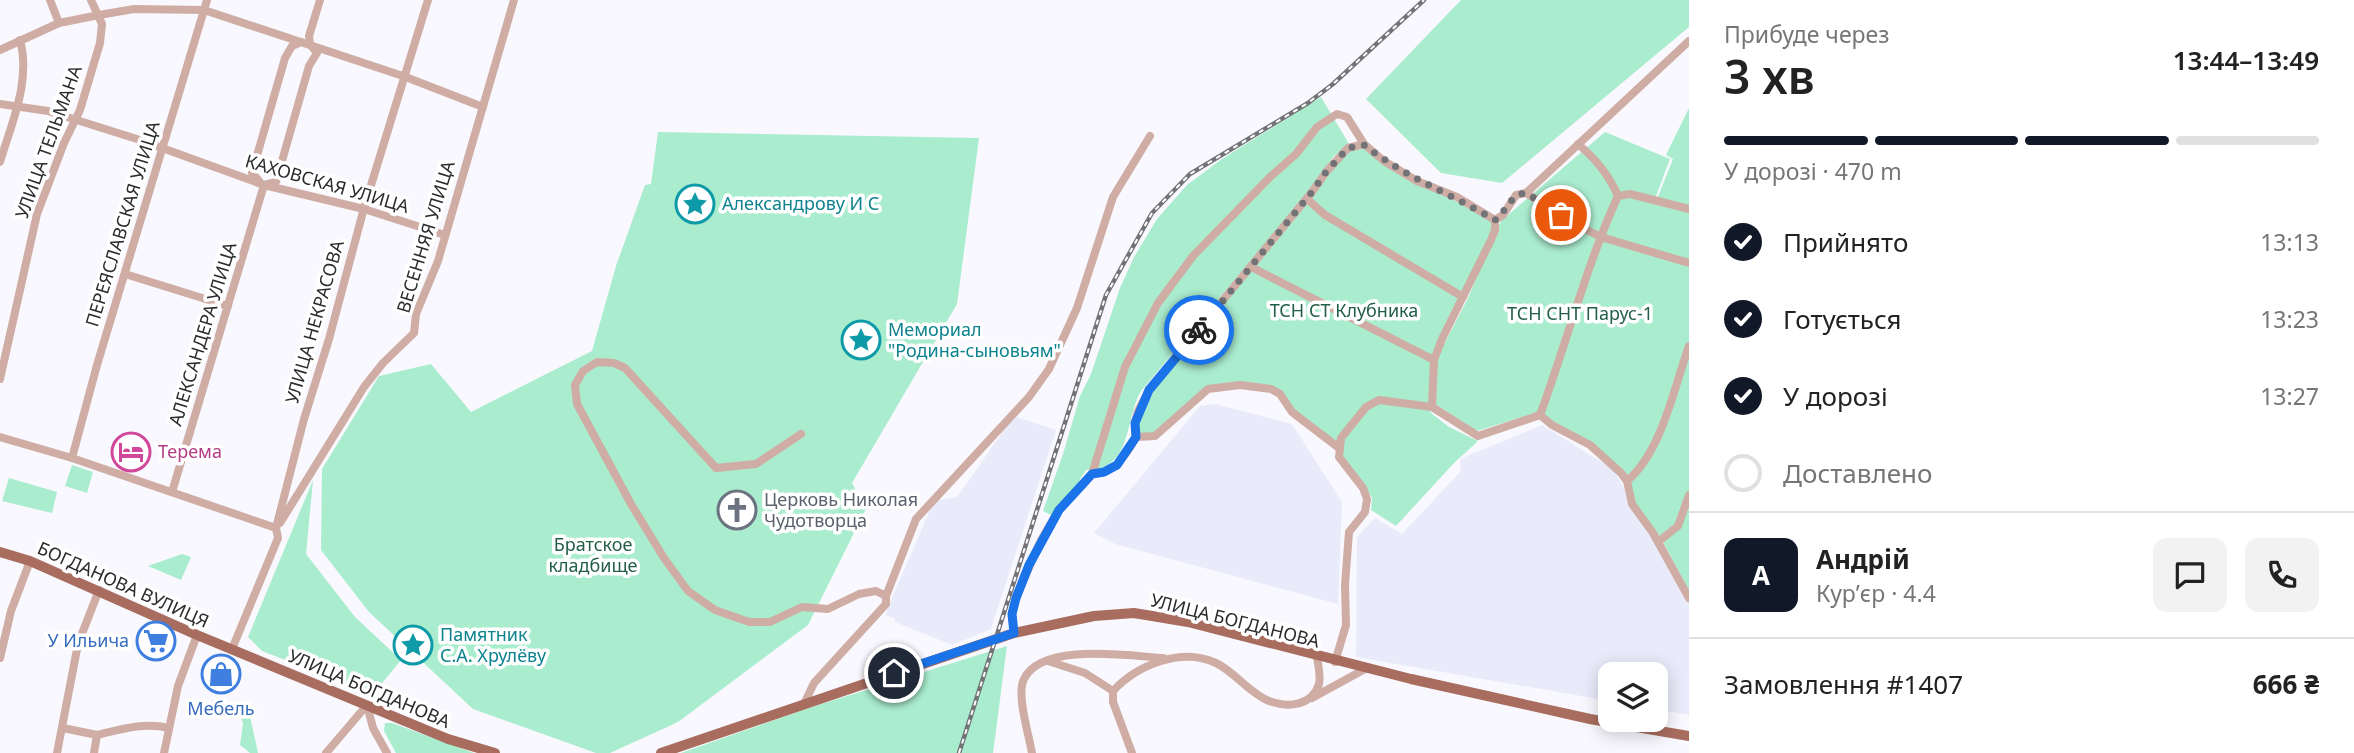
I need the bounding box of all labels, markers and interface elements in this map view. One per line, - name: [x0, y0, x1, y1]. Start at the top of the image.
- text: Прибуде через: [1724, 18, 1889, 50]
- text: 13:44–13:49: [2173, 42, 2319, 78]
- text: 3 хв: [1724, 45, 1815, 107]
- street label: УЛИЦА ТЕЛЬМАНА: [9, 61, 87, 222]
- street label: ПЕРЕЯСЛАВСКАЯ УЛИЦА: [79, 118, 165, 329]
- street label: КАХОВСКАЯ УЛИЦА: [243, 148, 412, 218]
- text: У дорозі · 470 m: [1724, 155, 1902, 187]
- street label: ВЕСЕННЯЯ УЛИЦА: [390, 157, 460, 316]
- place icon: Александрову И С: [674, 183, 716, 225]
- pin: [1531, 185, 1591, 245]
- place label: Александрову И С: [722, 191, 879, 215]
- icon: bag: [1542, 196, 1580, 234]
- icon: check: [1724, 223, 1762, 261]
- text: Прийнято: [1783, 224, 1908, 260]
- text: 13:13: [2260, 226, 2319, 258]
- street label: УЛИЦА НЕКРАСОВА: [279, 237, 349, 406]
- street label: АЛЕКСАНДЕРА УЛИЦА: [163, 238, 242, 429]
- courier: [1164, 295, 1234, 365]
- park label: ТСН СТ Клубника: [1270, 298, 1418, 322]
- icon: check: [1724, 300, 1762, 338]
- park label: ТСН СНТ Парус-1: [1507, 301, 1653, 325]
- text: Готується: [1783, 301, 1902, 337]
- text: 13:23: [2260, 303, 2319, 335]
- icon: bike: [1180, 311, 1218, 349]
- place label: Мемориал "Родина-сыновьям": [888, 317, 1061, 362]
- place icon: Мемориал "Родина-сыновьям": [840, 319, 882, 361]
- icon: check: [1724, 377, 1762, 415]
- text: У дорозі: [1783, 378, 1888, 414]
- text: 13:27: [2260, 380, 2319, 412]
- hotel icon: Терема: [110, 431, 152, 473]
- place label: Терема: [158, 439, 222, 463]
- text: Доставлено: [1783, 455, 1932, 491]
- place label: Церковь Николая Чудотворца: [764, 487, 918, 532]
- church icon: Церковь Николая Чудотворца: [716, 489, 758, 531]
- park label: Братское кладбище: [548, 532, 638, 577]
- street label: БОГДАНОВА ВУЛИЦЯ: [34, 535, 213, 633]
- button: chat: [2153, 538, 2227, 612]
- button: phone: [2245, 538, 2319, 612]
- text: Андрій: [1816, 541, 1910, 577]
- text: А: [1752, 557, 1770, 593]
- text: Кур’єр · 4.4: [1816, 577, 1936, 609]
- street label: УЛИЦА БОГДАНОВА: [1148, 587, 1323, 653]
- supermarket icon: У Ильича: [135, 620, 177, 662]
- place label: Памятник С.А. Хрулёву: [440, 622, 547, 667]
- place icon: Памятник С.А. Хрулёву: [392, 624, 434, 666]
- place label: У Ильича: [47, 628, 129, 652]
- street label: УЛИЦА БОГДАНОВА: [285, 643, 454, 733]
- pin: [864, 643, 924, 703]
- shop icon: Мебель: [200, 653, 242, 695]
- icon: home: [875, 654, 913, 692]
- map controls: [1598, 662, 1668, 732]
- button: layers: [1598, 662, 1668, 732]
- text: Замовлення #1407: [1724, 666, 1963, 702]
- text: 666 ₴: [2253, 666, 2319, 702]
- place label: Мебель: [187, 696, 255, 720]

